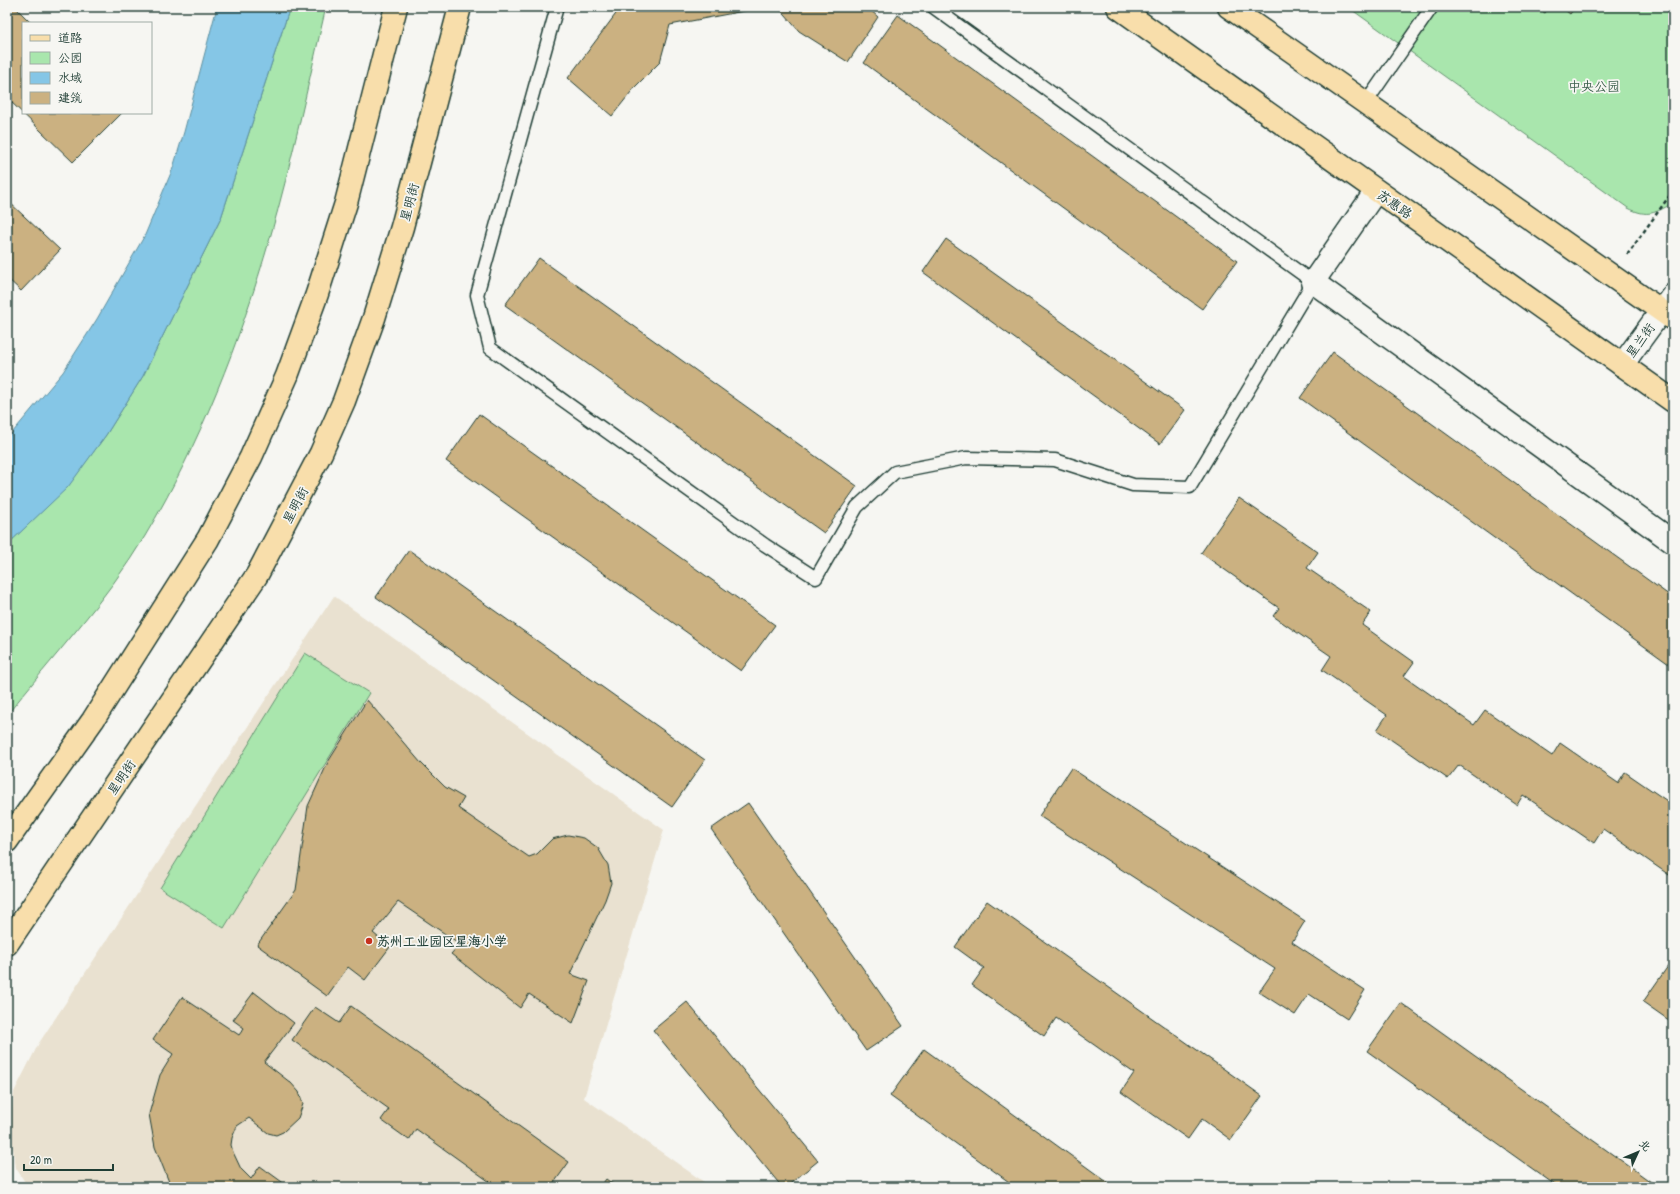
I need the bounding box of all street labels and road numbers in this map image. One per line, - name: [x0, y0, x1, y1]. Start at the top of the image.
- street label: 星明街: [395, 181, 423, 223]
- street label: 苏惠路: [1374, 185, 1416, 223]
- street label: 星兰街: [1621, 319, 1659, 361]
- street label: 星明街: [278, 484, 312, 526]
- street label: 星明街: [103, 756, 139, 798]

